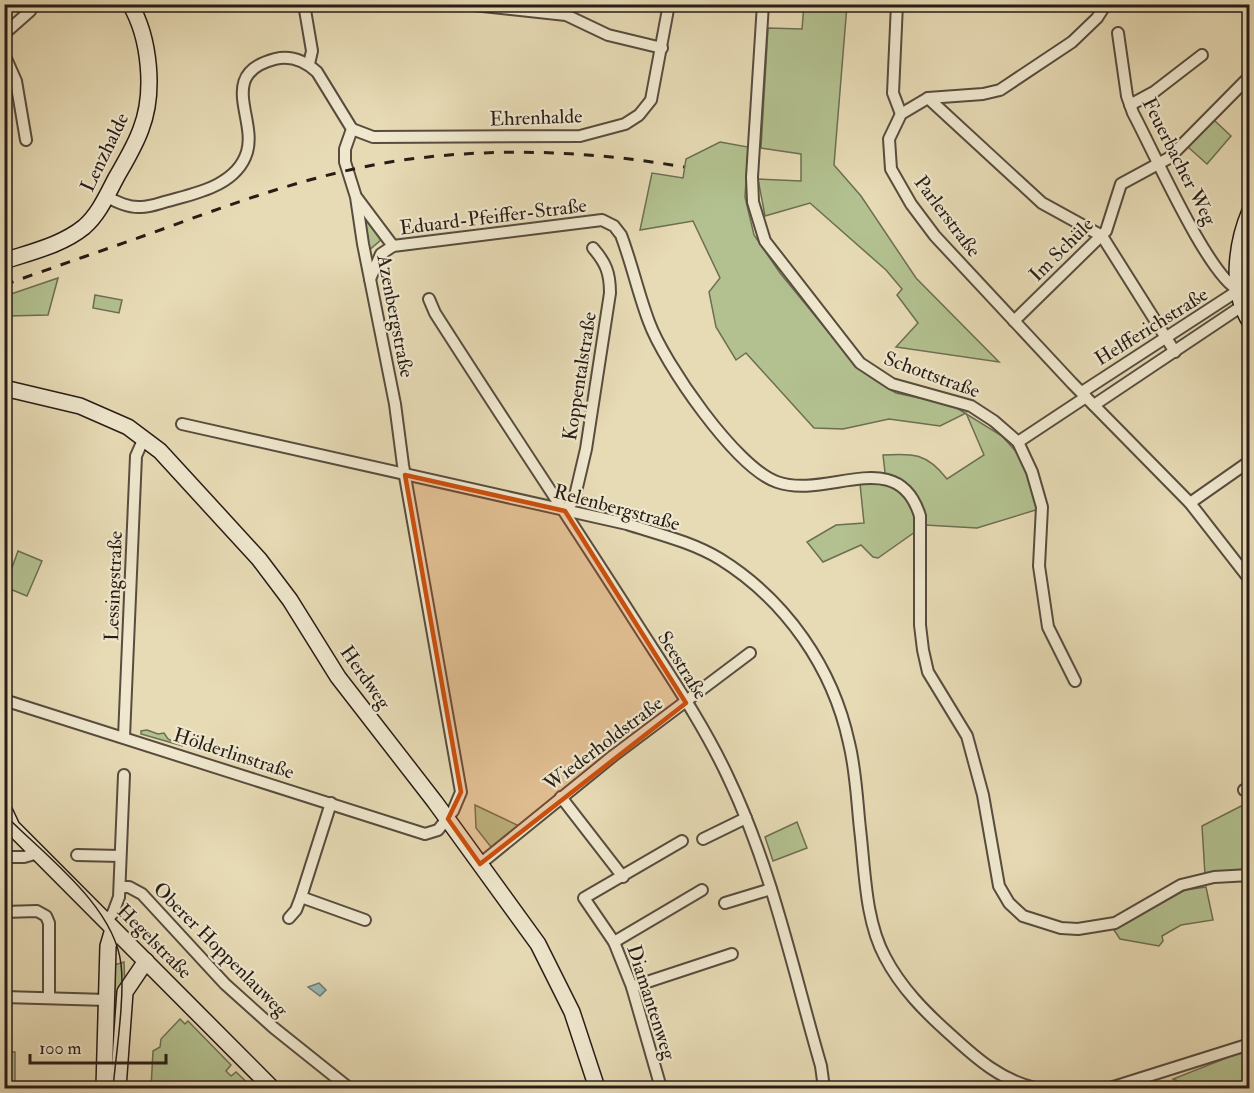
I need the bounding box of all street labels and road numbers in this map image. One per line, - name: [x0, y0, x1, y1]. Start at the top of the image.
- street label: Feuerbacher Weg: [1137, 93, 1223, 230]
- street label: Ehrenhalde: [489, 103, 583, 132]
- street label: Lenzhalde: [75, 109, 134, 196]
- street label: Parlerstraße: [909, 171, 986, 262]
- street label: Eduard-Pfeiffer-Straße: [398, 193, 588, 240]
- street label: Im Schüle: [1024, 212, 1099, 287]
- street label: Azenbergstraße: [371, 252, 420, 380]
- street label: Helfferichstraße: [1090, 282, 1213, 371]
- street label: Koppentalstraße: [557, 310, 603, 442]
- street label: Schottstraße: [880, 346, 983, 403]
- street label: Relenbergstraße: [551, 479, 683, 536]
- street label: Lessingstraße: [99, 531, 128, 642]
- street label: Seestraße: [652, 626, 713, 704]
- street label: Herdweg: [335, 641, 397, 715]
- street label: Wiederholdstraße: [538, 691, 668, 797]
- street label: Hölderlinstraße: [170, 722, 297, 785]
- street label: Oberer Hoppenlauweg: [147, 877, 294, 1024]
- street label: Hegelstraße: [112, 899, 197, 984]
- street label: Diamantenweg: [621, 942, 682, 1064]

